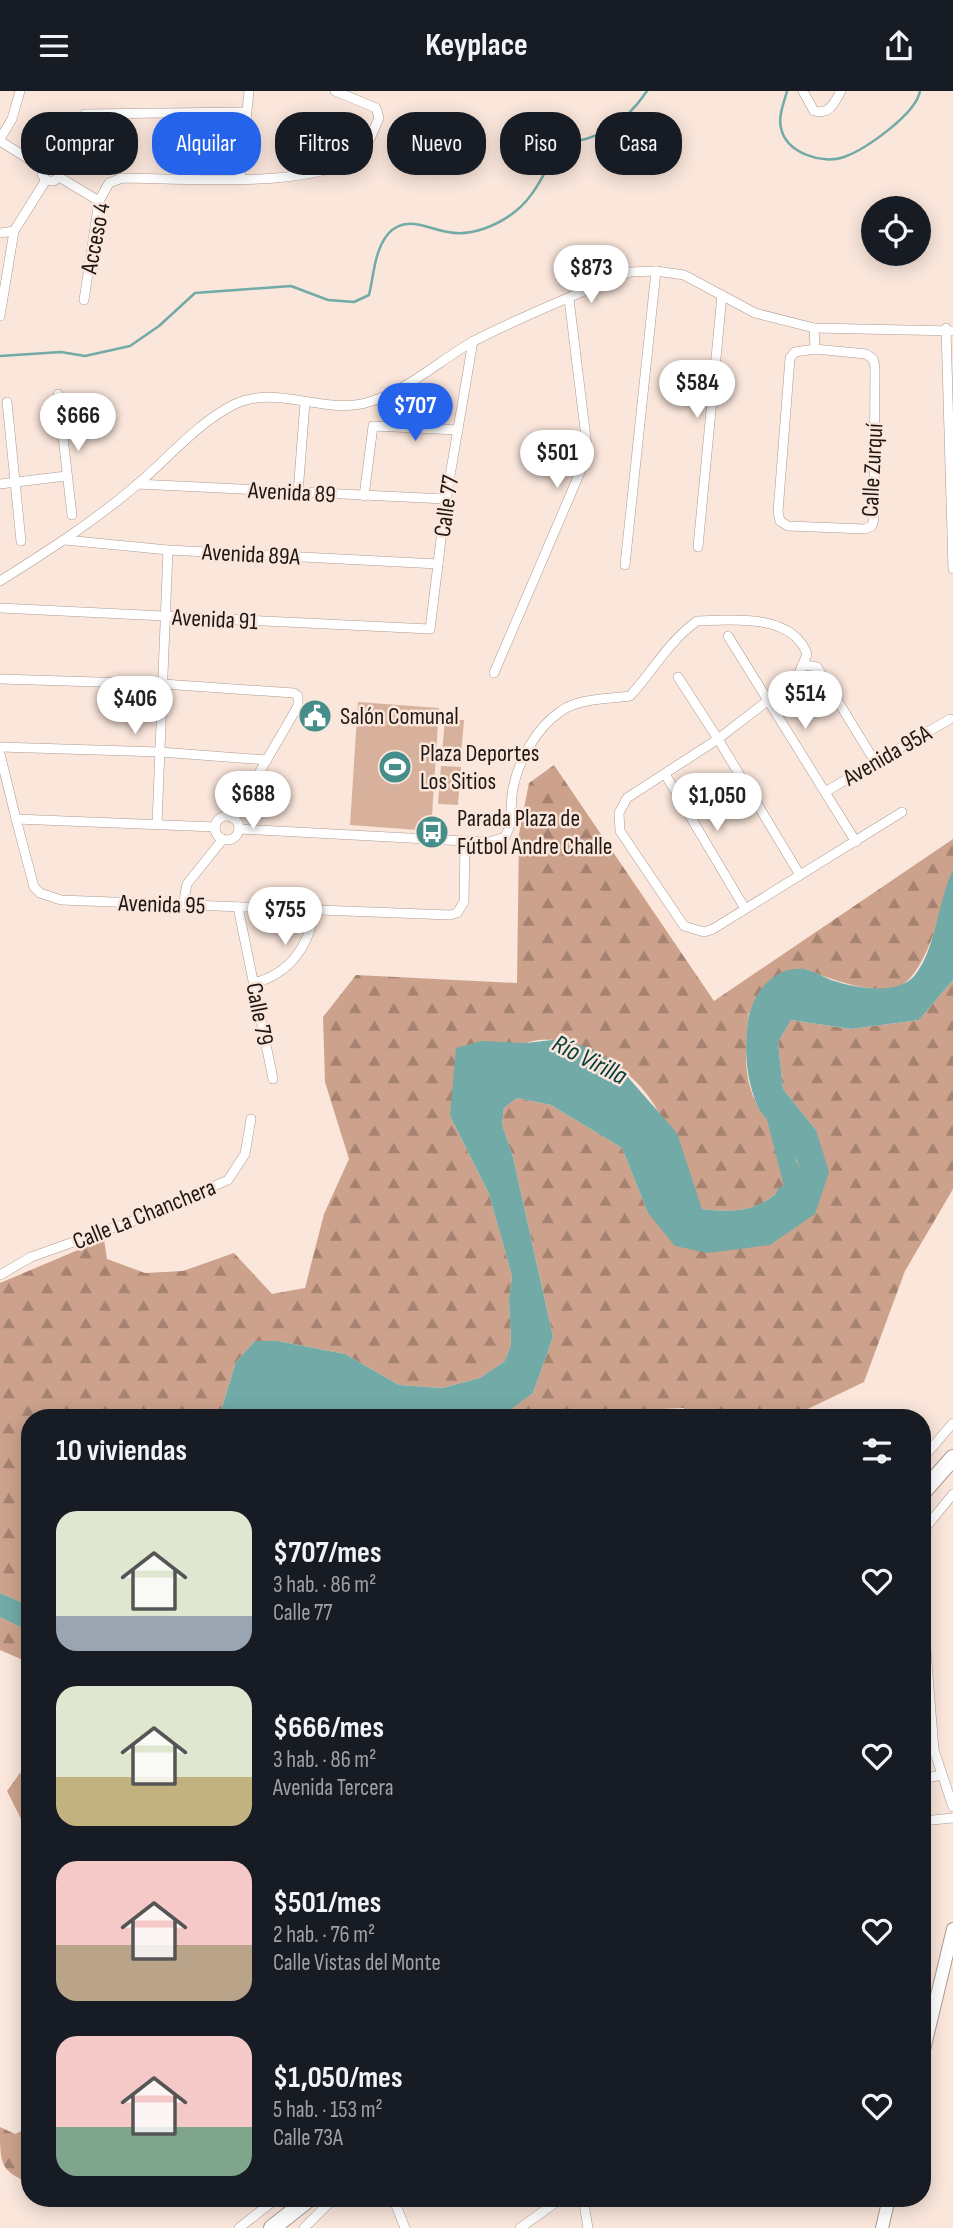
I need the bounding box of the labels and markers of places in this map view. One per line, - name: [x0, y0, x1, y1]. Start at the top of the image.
- pin: $873: [550, 245, 632, 305]
- pin: $584: [656, 361, 738, 420]
- pin: $707: [374, 383, 456, 443]
- pin: $666: [37, 393, 119, 453]
- pin: $501: [516, 431, 598, 490]
- pin: $514: [764, 671, 846, 731]
- pin: $406: [94, 677, 176, 736]
- public building icon: Salón Comunal: [296, 697, 334, 735]
- place label: Salón Comunal: [340, 702, 459, 731]
- place label: Plaza Deportes Los Sitios: [420, 739, 539, 796]
- sports icon: Plaza Deportes Los Sitios: [376, 748, 414, 786]
- pin: $688: [212, 771, 294, 831]
- pin: $1,050: [660, 773, 774, 833]
- place label: Parada Plaza de Fútbol Andre Challe: [457, 804, 612, 861]
- bus stop icon: Parada Plaza de Fútbol Andre Challe: [413, 813, 451, 851]
- pin: $755: [244, 887, 326, 947]

